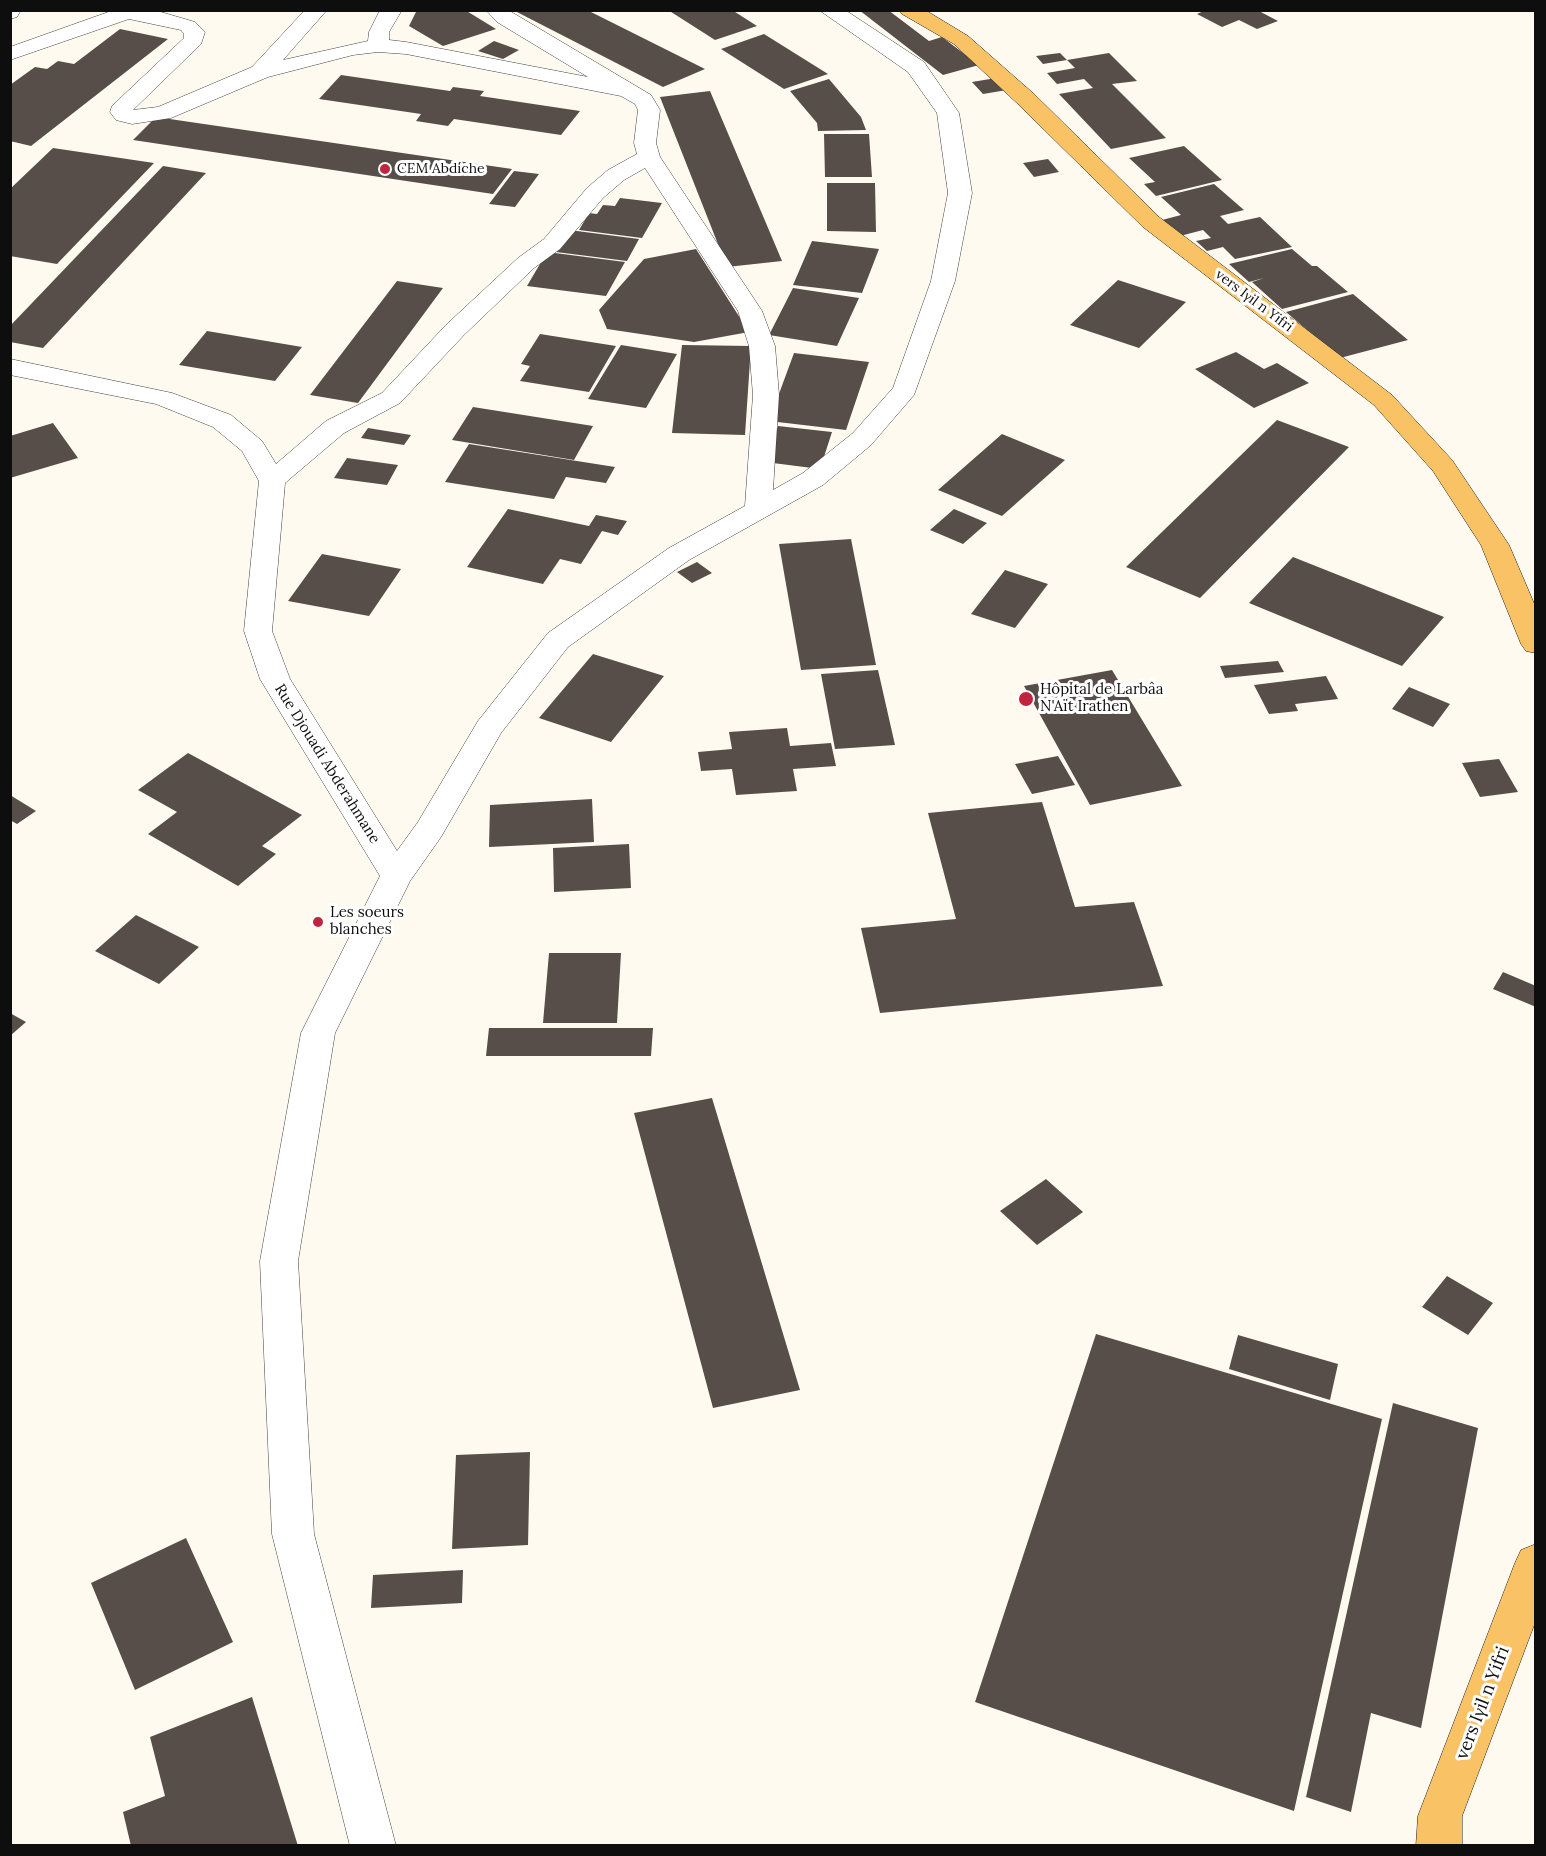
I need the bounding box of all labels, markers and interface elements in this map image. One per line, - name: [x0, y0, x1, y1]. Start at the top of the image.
- place label: CEM Abdiche: [397, 161, 485, 177]
- marker: CEM Abdiche: [378, 162, 392, 176]
- street label: vers Iγil n Yifri: [1212, 266, 1296, 336]
- street label: Rue Djouadi Abderahmane: [270, 681, 384, 847]
- place label: Hôpital de Larbâa N'Aït Irathen: [1040, 681, 1164, 716]
- marker: Hôpital de Larbâa N'Aït Irathen: [1017, 690, 1035, 708]
- place label: Les soeurs blanches: [330, 904, 404, 939]
- marker: Les soeurs blanches: [311, 915, 325, 929]
- street label: vers Iγil n Yifri: [1452, 1643, 1514, 1763]

